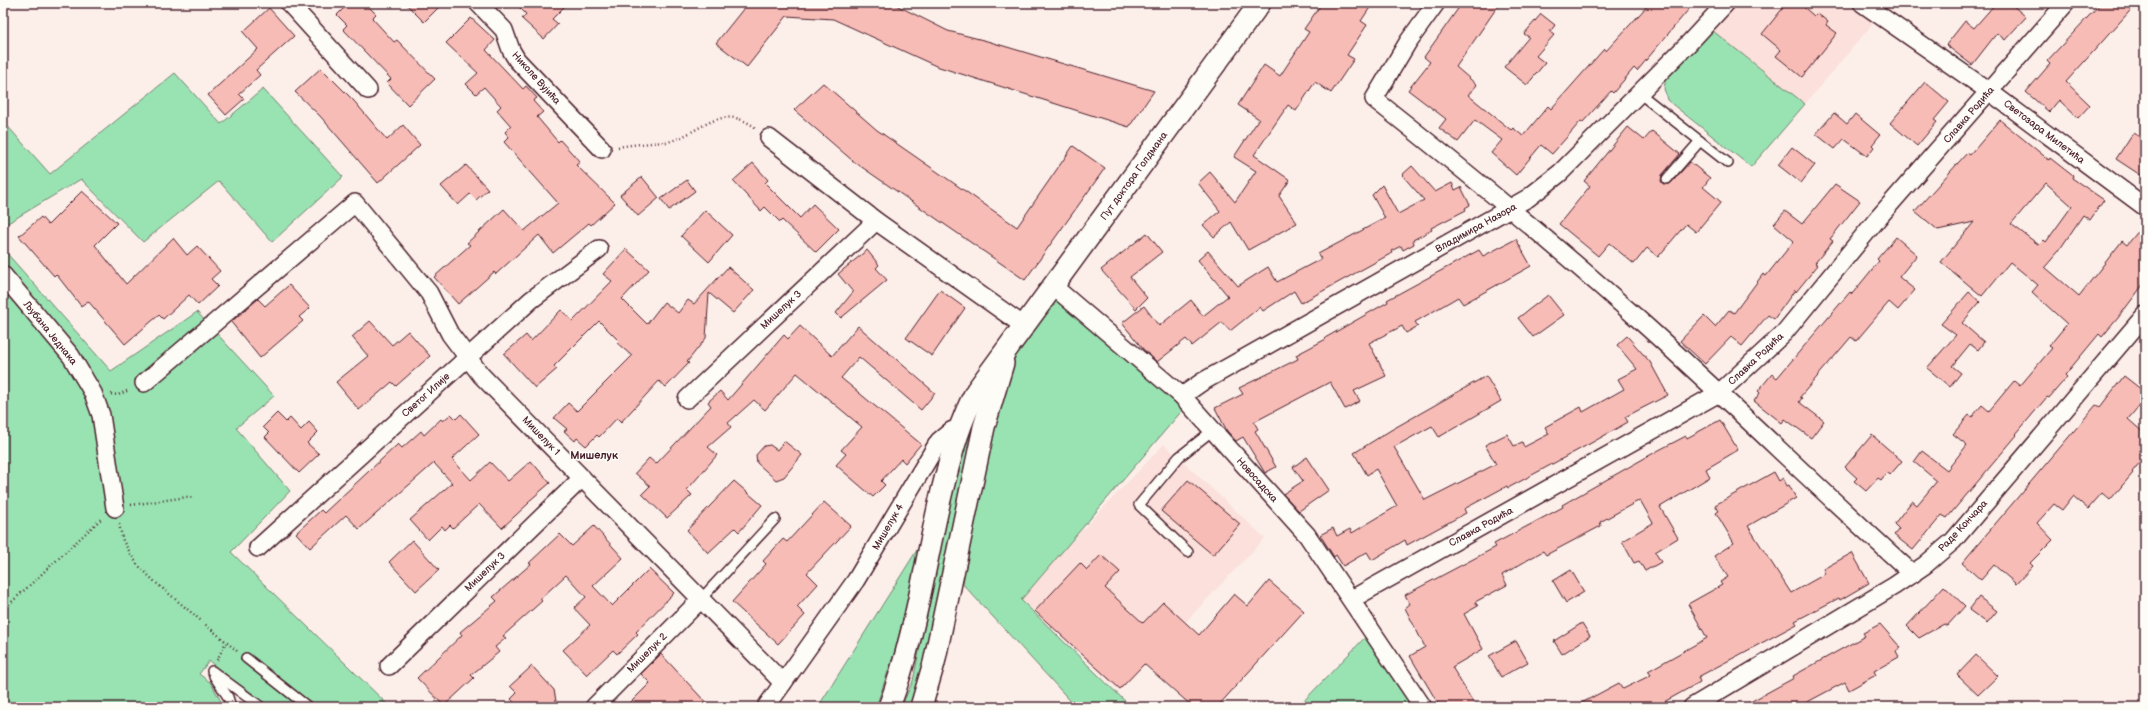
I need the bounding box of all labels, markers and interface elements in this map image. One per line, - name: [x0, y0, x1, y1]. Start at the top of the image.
- street label: Николе Вујића: [509, 49, 563, 107]
- street label: Славка Родића: [1941, 84, 1997, 146]
- street label: Светозара Милетића: [2001, 98, 2087, 166]
- street label: Пут доктора Голдмана: [1098, 129, 1170, 223]
- street label: Владимира Назора: [1433, 201, 1519, 255]
- street label: Мишелук 3: [758, 288, 804, 332]
- street label: Љубана Једнака: [20, 298, 79, 367]
- street label: Славка Родића: [1726, 330, 1786, 388]
- street label: Светог Илије: [400, 370, 453, 420]
- street label: Мишелук 1: [520, 414, 563, 458]
- district label: Мишелук: [570, 449, 618, 462]
- street label: Новосадска: [1234, 455, 1280, 505]
- street label: Раде Кончара: [1936, 498, 1990, 554]
- street label: Мишелук 4: [870, 502, 906, 552]
- street label: Славка Родића: [1447, 504, 1515, 550]
- street label: Мишелук 3: [462, 550, 508, 594]
- street label: Мишелук 2: [625, 631, 669, 675]

